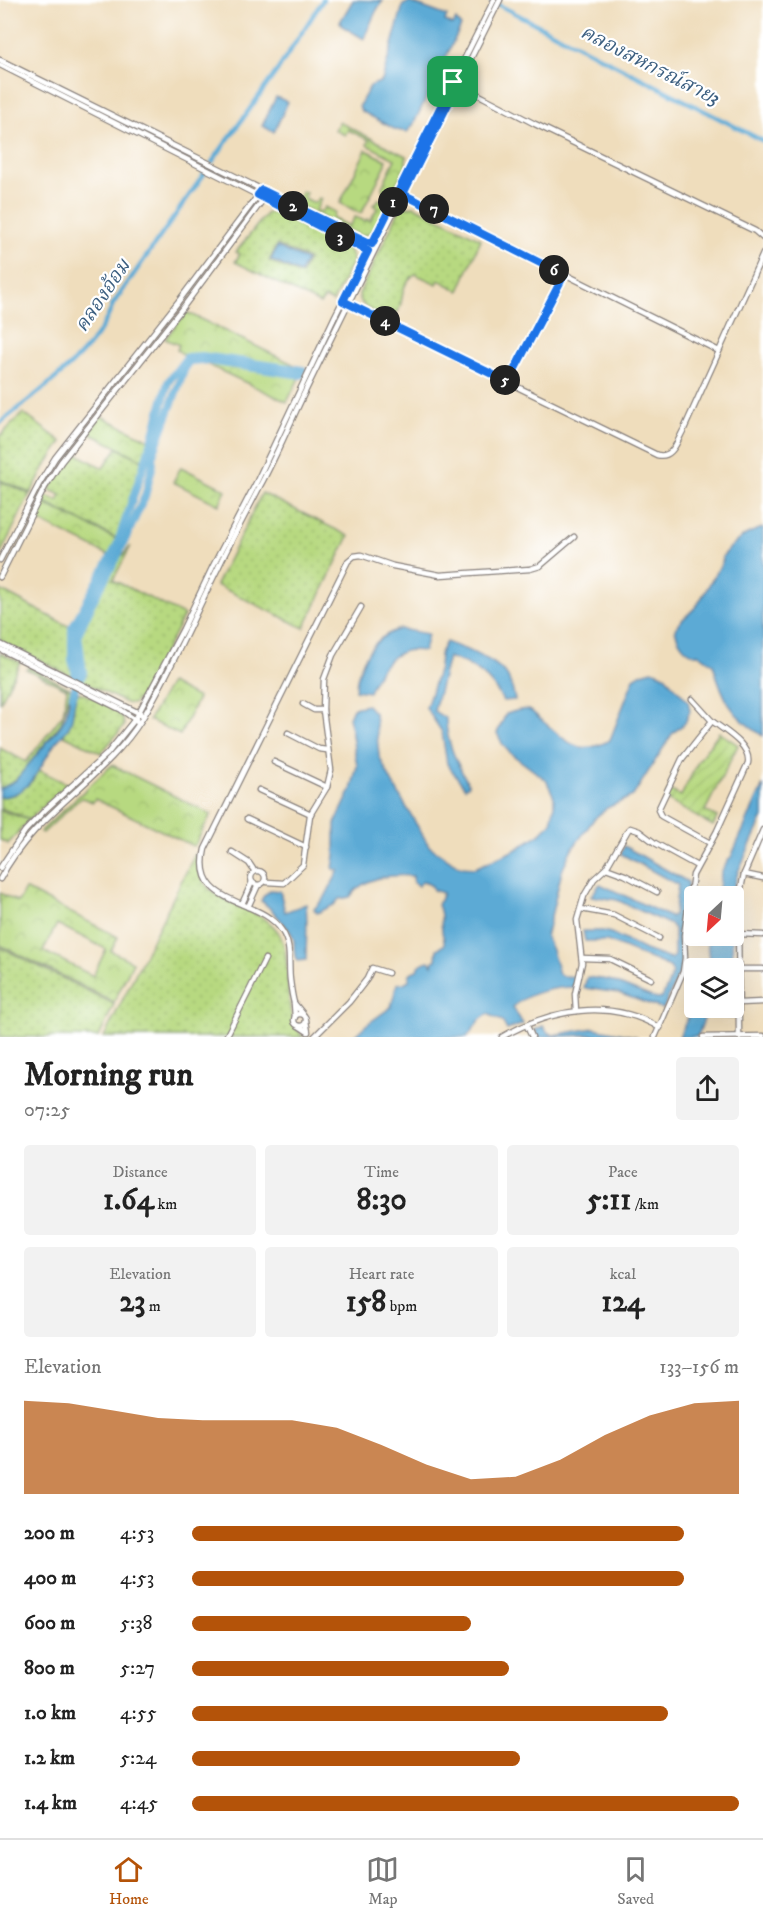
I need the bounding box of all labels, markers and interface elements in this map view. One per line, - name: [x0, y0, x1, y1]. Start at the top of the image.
- water label: คลองสหกรณ์สาย3: [576, 20, 724, 112]
- pin: [427, 56, 478, 107]
- icon: arrive: [436, 65, 469, 98]
- pin: 1: [378, 187, 408, 217]
- pin: 2: [278, 191, 308, 221]
- text: 1: [390, 192, 396, 212]
- pin: 7: [419, 194, 449, 224]
- text: 2: [289, 196, 297, 216]
- text: 7: [430, 199, 438, 219]
- pin: 3: [325, 222, 355, 252]
- text: 3: [337, 227, 343, 247]
- water label: คลองอ้อม: [70, 254, 137, 337]
- pin: 6: [539, 255, 569, 285]
- text: 6: [550, 260, 558, 280]
- pin: 4: [370, 306, 400, 336]
- text: 4: [380, 311, 390, 331]
- pin: 5: [490, 365, 520, 395]
- text: 5: [501, 370, 509, 390]
- north arrow: [684, 886, 744, 946]
- map controls: [684, 886, 744, 1018]
- button: layers: [684, 958, 744, 1018]
- text: Morning run: [24, 1055, 193, 1096]
- button: share: [676, 1057, 739, 1120]
- text: 07:25: [24, 1098, 70, 1123]
- text: Distance: [113, 1162, 168, 1182]
- text: Time: [364, 1162, 399, 1182]
- text: Pace: [608, 1162, 638, 1182]
- text: 1.64: [103, 1182, 154, 1219]
- text: 8:30: [356, 1182, 407, 1219]
- text: 5:11: [587, 1182, 631, 1219]
- text: km: [154, 1194, 177, 1214]
- text: /km: [631, 1194, 659, 1214]
- text: Elevation: [109, 1264, 171, 1284]
- text: Heart rate: [349, 1264, 414, 1284]
- text: kcal: [610, 1264, 636, 1284]
- text: 23: [119, 1284, 145, 1321]
- text: 158: [346, 1284, 386, 1321]
- text: 124: [601, 1284, 644, 1321]
- text: m: [145, 1296, 161, 1316]
- text: bpm: [386, 1296, 417, 1316]
- text: Elevation: [24, 1355, 101, 1380]
- text: 133–156 m: [659, 1355, 739, 1380]
- text: 200 m: [24, 1521, 75, 1546]
- text: 4:53: [120, 1521, 154, 1546]
- text: 400 m: [24, 1566, 76, 1591]
- text: 4:53: [120, 1566, 154, 1591]
- text: 600 m: [24, 1611, 75, 1636]
- text: 5:38: [120, 1611, 153, 1636]
- text: 800 m: [24, 1656, 75, 1681]
- text: 5:27: [120, 1656, 155, 1681]
- text: 1.0 km: [24, 1701, 76, 1726]
- text: 4:55: [120, 1701, 157, 1726]
- text: 1.2 km: [24, 1746, 75, 1771]
- text: 5:24: [120, 1746, 157, 1771]
- text: 1.4 km: [24, 1791, 77, 1816]
- text: 4:45: [120, 1791, 158, 1816]
- tab: Home: [109, 1853, 149, 1909]
- tab: Map: [366, 1853, 399, 1909]
- tab: Saved: [617, 1853, 654, 1909]

